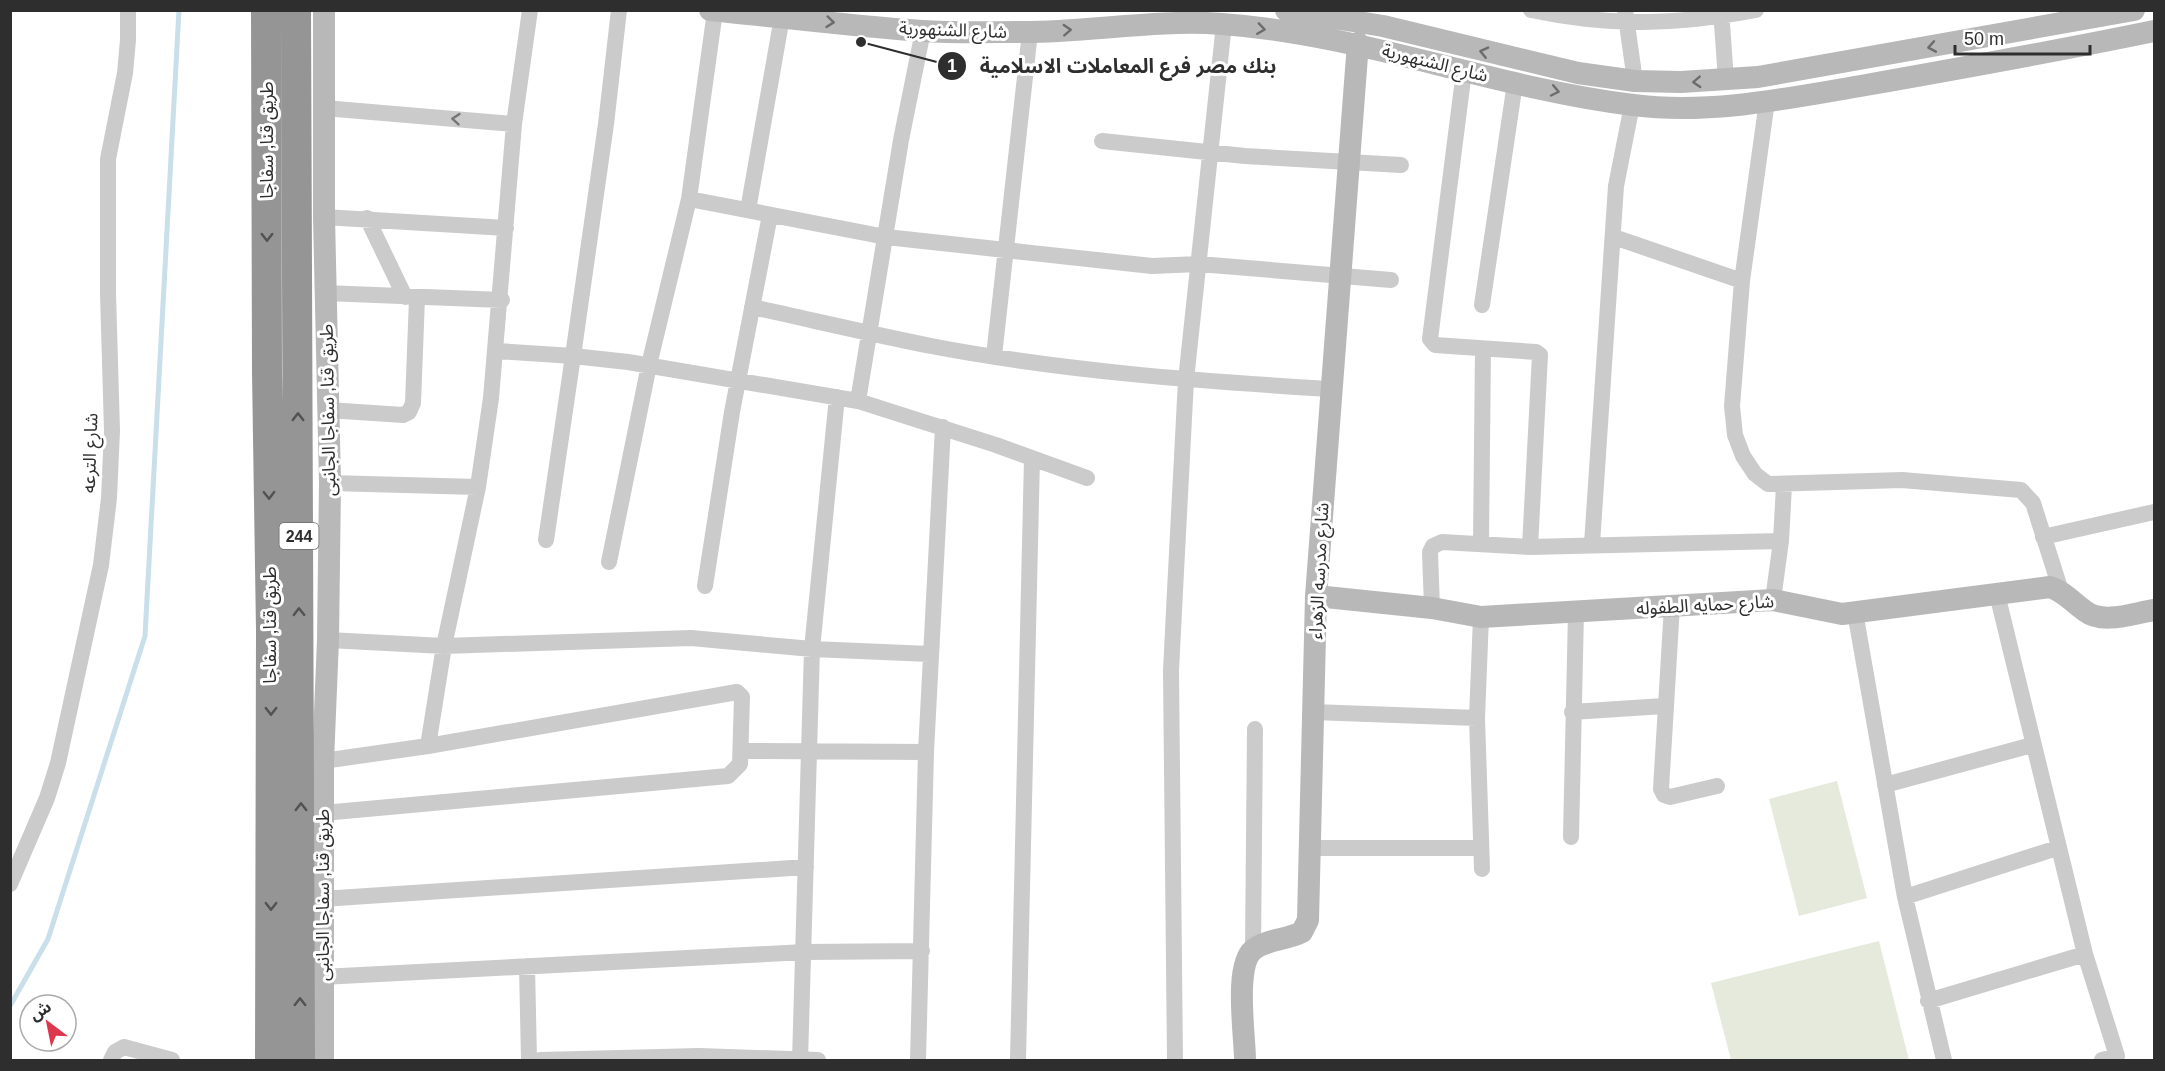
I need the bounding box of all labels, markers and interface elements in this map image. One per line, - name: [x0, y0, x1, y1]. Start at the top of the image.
- one-way arrow: [826, 15, 835, 28]
- street label: شارع الشنهورية: [898, 18, 1007, 46]
- scale bar: [1955, 18, 2090, 56]
- one-way arrow: [1063, 23, 1072, 36]
- one-way arrow: [1257, 23, 1266, 35]
- text: 50 m: [1964, 29, 2004, 49]
- street label: شارع الشنهورية: [1379, 40, 1490, 90]
- one-way arrow: [1927, 40, 1937, 53]
- one-way arrow: [1479, 46, 1489, 59]
- callout: بنك مصر فرع المعاملات الاسلامية: [937, 47, 1288, 85]
- text: بنك مصر فرع المعاملات الاسلامية: [980, 55, 1276, 81]
- text: 1: [947, 56, 957, 76]
- one-way arrow: [1693, 75, 1702, 88]
- street label: طريق قنا, سفاجا: [257, 81, 278, 199]
- one-way arrow: [1549, 84, 1559, 97]
- one-way arrow: [452, 113, 461, 126]
- one-way arrow: [261, 232, 273, 241]
- street label: طريق قنا, سفاجا الجانبى: [316, 324, 341, 496]
- street label: شارع الترعه: [79, 413, 105, 494]
- one-way arrow: [292, 413, 304, 422]
- one-way arrow: [263, 490, 275, 499]
- street label: شارع مدرسه الزهراء: [1305, 502, 1337, 640]
- road number: 244: [280, 523, 318, 549]
- street label: طريق قنا, سفاجا: [260, 566, 281, 684]
- street label: شارع حمايه الطفوله: [1636, 591, 1775, 623]
- one-way arrow: [293, 608, 305, 617]
- one-way arrow: [265, 706, 277, 715]
- one-way arrow: [294, 803, 307, 812]
- street label: طريق قنا, سفاجا الجانبى: [313, 809, 334, 981]
- one-way arrow: [265, 901, 277, 910]
- north arrow: [18, 993, 78, 1053]
- text: ش: [27, 998, 55, 1025]
- one-way arrow: [294, 998, 306, 1007]

